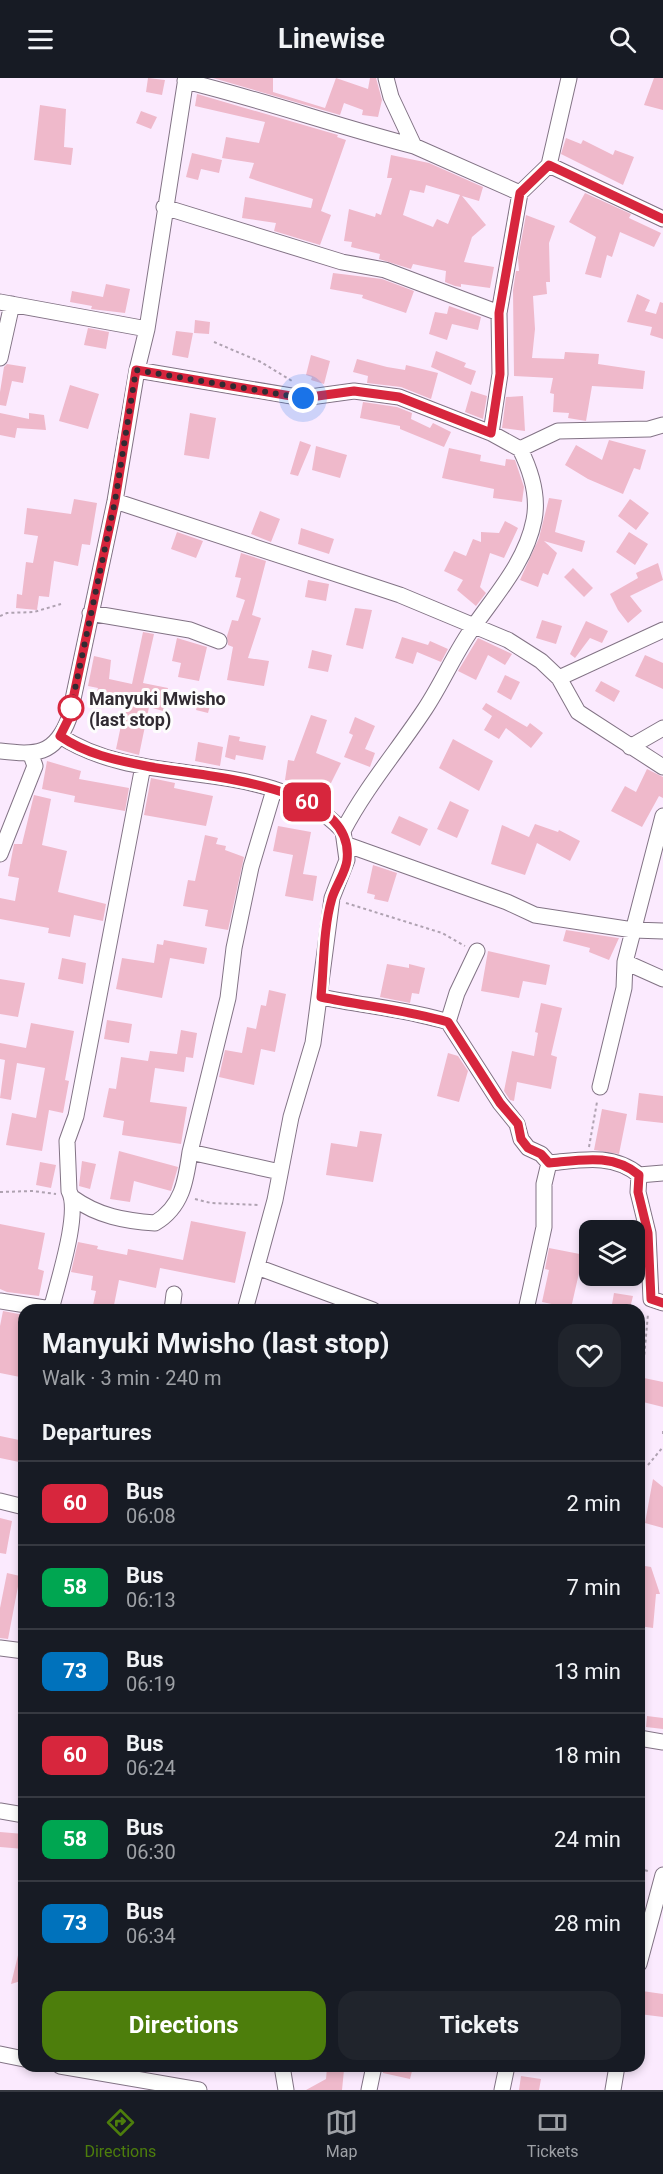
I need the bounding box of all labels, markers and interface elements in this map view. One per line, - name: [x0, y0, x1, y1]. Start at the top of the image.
- icon: menu: [24, 23, 57, 56]
- text: Linewise: [278, 23, 385, 55]
- icon: search: [606, 23, 639, 56]
- your location: [288, 383, 318, 413]
- place label: Manyuki Mwisho (last stop): [89, 688, 226, 731]
- marker: Manyuki Mwisho (last stop): [58, 695, 84, 721]
- line badge: 60: [280, 782, 334, 822]
- text: 60: [295, 790, 319, 814]
- map controls: [579, 1220, 645, 1286]
- button: layers: [579, 1220, 645, 1286]
- button: heart: [558, 1324, 621, 1387]
- text: Manyuki Mwisho (last stop): [42, 1327, 390, 1360]
- text: Walk · 3 min · 240 m: [42, 1366, 221, 1390]
- text: Departures: [42, 1420, 152, 1445]
- text: Bus: [126, 1479, 164, 1504]
- text: 60: [63, 1491, 87, 1515]
- text: 2 min: [566, 1491, 621, 1516]
- text: 06:08: [126, 1504, 176, 1528]
- text: Bus: [126, 1563, 164, 1588]
- text: 58: [63, 1575, 87, 1599]
- text: 7 min: [566, 1575, 621, 1600]
- text: 06:13: [126, 1588, 176, 1612]
- text: Bus: [126, 1647, 164, 1672]
- text: 73: [63, 1659, 87, 1683]
- text: 13 min: [554, 1659, 621, 1684]
- text: 06:19: [126, 1672, 176, 1696]
- text: Bus: [126, 1731, 164, 1756]
- text: 60: [63, 1743, 87, 1767]
- text: 18 min: [554, 1743, 621, 1768]
- text: 06:24: [126, 1756, 176, 1780]
- text: Bus: [126, 1815, 164, 1840]
- text: 58: [63, 1827, 87, 1851]
- text: 24 min: [554, 1827, 621, 1852]
- text: 06:30: [126, 1840, 176, 1864]
- text: Bus: [126, 1899, 164, 1924]
- text: 73: [63, 1911, 87, 1935]
- text: 28 min: [554, 1911, 621, 1936]
- text: 06:34: [126, 1924, 176, 1948]
- button: Directions: [42, 1991, 326, 2060]
- button: Tickets: [338, 1991, 621, 2060]
- tab: Directions: [84, 2106, 156, 2161]
- tab: Map: [325, 2106, 358, 2161]
- tab: Tickets: [527, 2106, 579, 2161]

